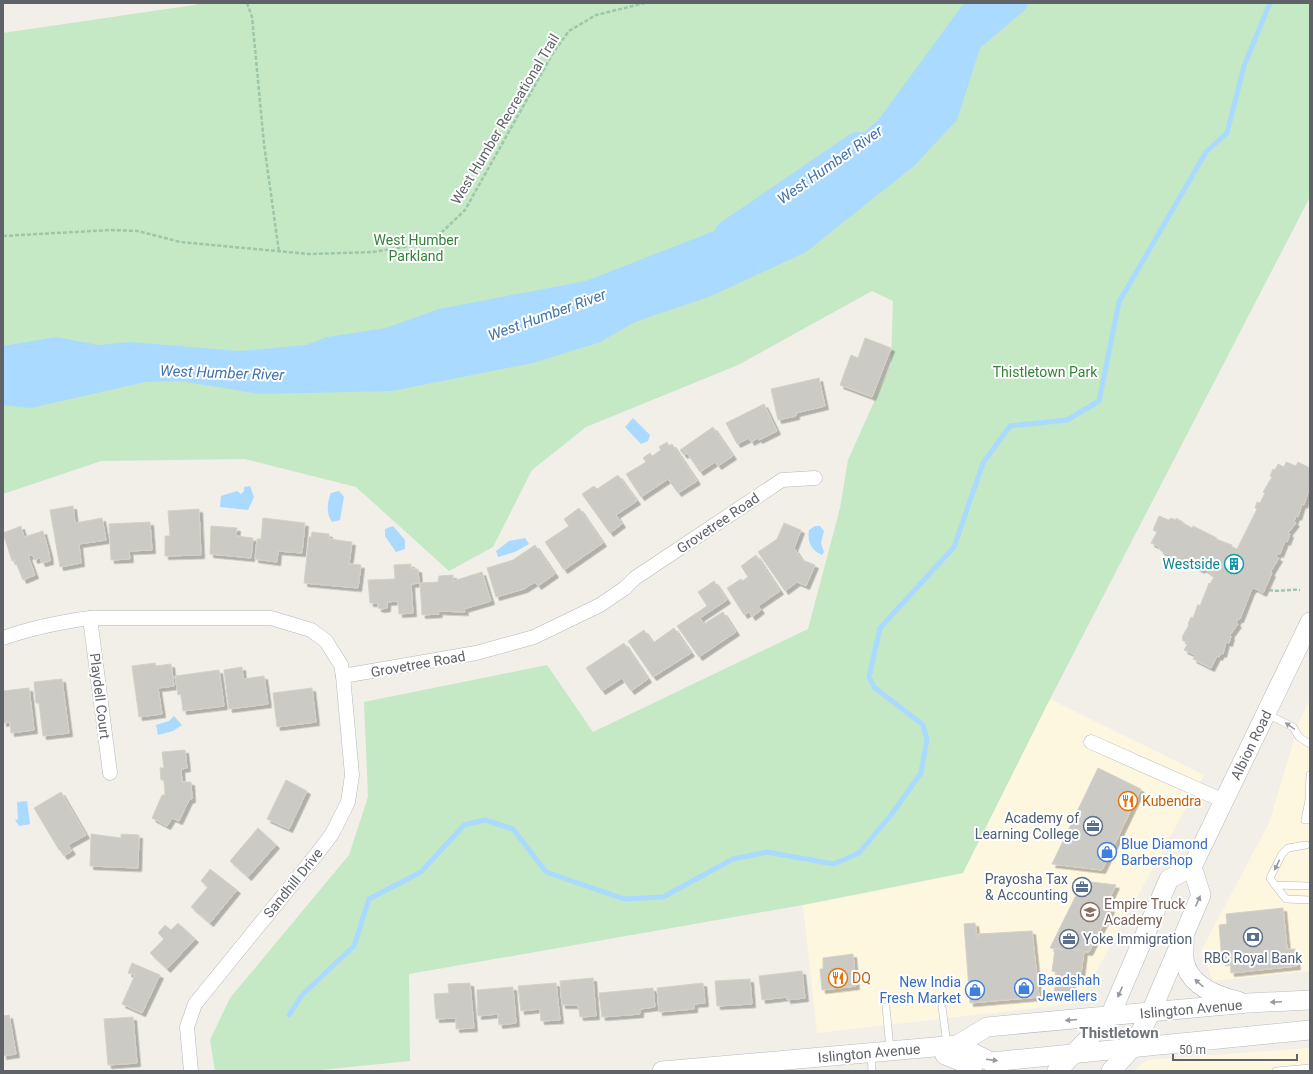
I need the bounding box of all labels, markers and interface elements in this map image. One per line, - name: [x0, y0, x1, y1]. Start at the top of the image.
- street label: West Humber Recreational Trail: [448, 31, 562, 207]
- water label: West Humber River: [774, 121, 887, 208]
- park label: West Humber Parkland: [374, 232, 459, 264]
- water label: West Humber River: [486, 285, 609, 345]
- water label: West Humber River: [160, 362, 285, 384]
- park label: Thistletown Park: [993, 364, 1098, 380]
- street label: Grovetree Road: [674, 490, 762, 556]
- building icon: Westside: [1223, 553, 1245, 575]
- place label: Westside: [1163, 556, 1220, 572]
- street label: Grovetree Road: [369, 648, 467, 680]
- street label: Playdell Court: [87, 652, 113, 740]
- street label: Albion Road: [1227, 708, 1275, 782]
- one-way arrow: [1284, 723, 1295, 730]
- restaurant icon: Kubendra: [1117, 790, 1139, 812]
- place label: Kubendra: [1142, 793, 1201, 809]
- place label: Academy of Learning College: [975, 810, 1079, 842]
- office icon: Academy of Learning College: [1082, 815, 1104, 837]
- place label: Blue Diamond Barbershop: [1121, 836, 1208, 868]
- shop icon: Blue Diamond Barbershop: [1096, 841, 1118, 863]
- street label: Sandhill Drive: [260, 845, 326, 921]
- one-way arrow: [1274, 859, 1280, 870]
- place label: Prayosha Tax & Accounting: [985, 871, 1068, 903]
- office icon: Prayosha Tax & Accounting: [1071, 876, 1093, 898]
- place label: Empire Truck Academy: [1104, 896, 1186, 928]
- one-way arrow: [1195, 896, 1201, 907]
- school or university icon: Empire Truck Academy: [1079, 901, 1101, 923]
- bank icon: RBC Royal Bank: [1242, 926, 1264, 948]
- office icon: Yoke Immigration: [1058, 928, 1080, 950]
- place label: Yoke Immigration: [1083, 931, 1192, 947]
- place label: RBC Royal Bank: [1204, 950, 1303, 966]
- restaurant icon: DQ: [827, 967, 849, 989]
- place label: DQ: [852, 970, 871, 986]
- place label: Baadshah Jewellers: [1038, 972, 1100, 1004]
- place label: New India Fresh Market: [879, 974, 961, 1006]
- shop icon: Baadshah Jewellers: [1013, 977, 1035, 999]
- shop icon: New India Fresh Market: [964, 979, 986, 1001]
- one-way arrow: [1194, 979, 1205, 988]
- one-way arrow: [1117, 986, 1123, 998]
- street label: Islington Avenue: [1139, 997, 1243, 1021]
- one-way arrow: [1270, 998, 1282, 1005]
- one-way arrow: [1065, 1017, 1077, 1023]
- district label: Thistletown: [1079, 1024, 1159, 1042]
- scale bar: [1173, 1036, 1297, 1062]
- street label: Islington Avenue: [817, 1041, 921, 1065]
- text: 50 m: [1179, 1043, 1206, 1057]
- one-way arrow: [986, 1057, 999, 1063]

